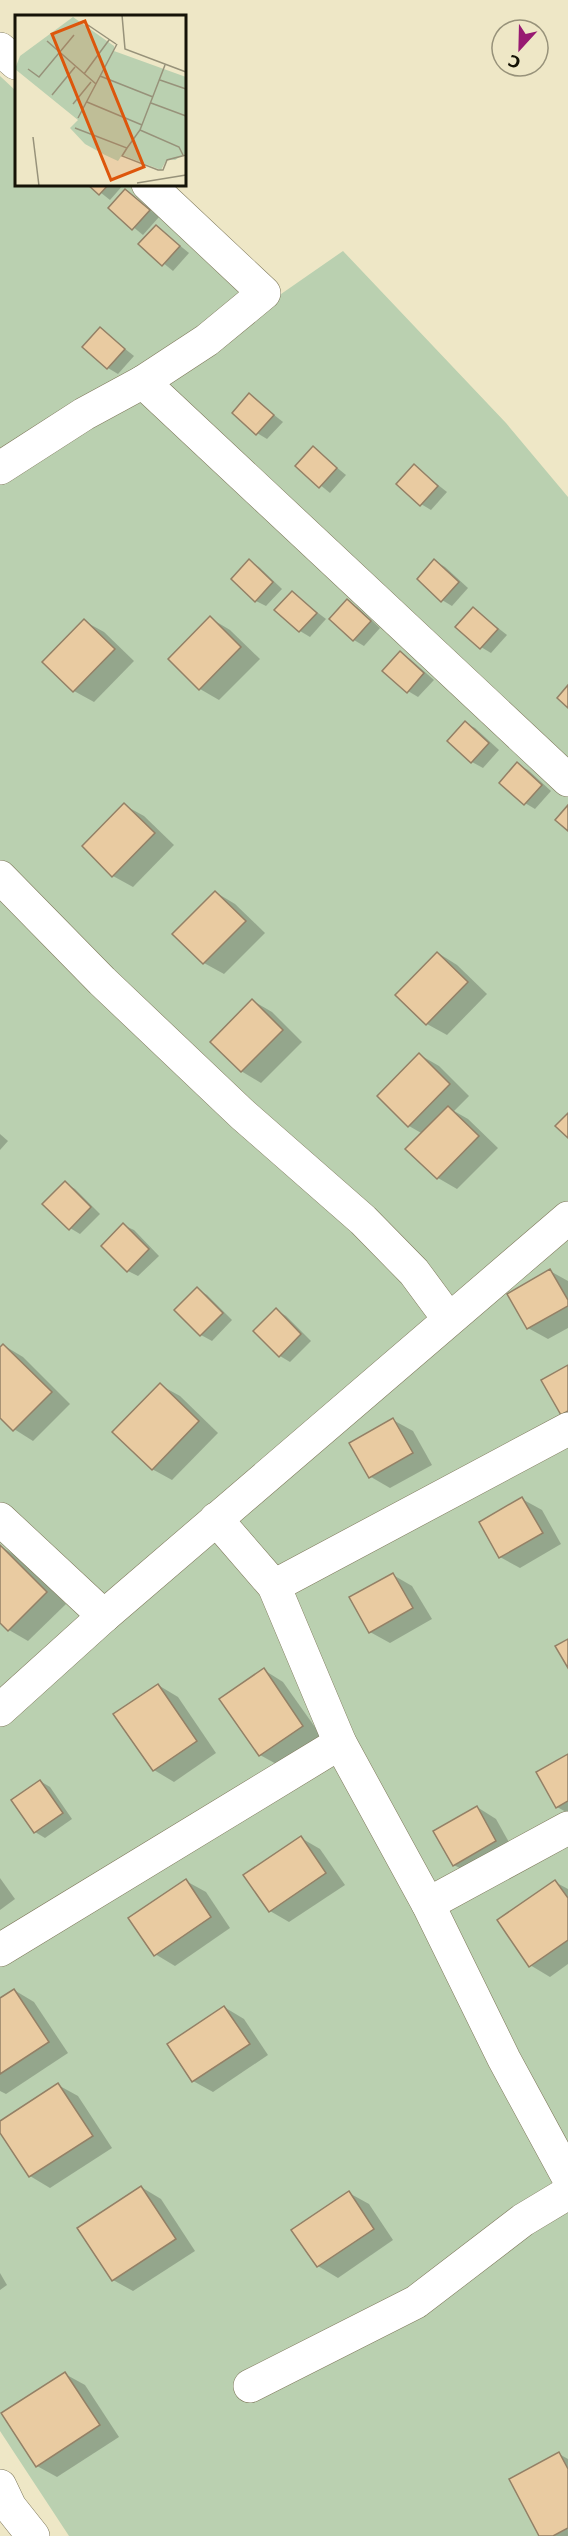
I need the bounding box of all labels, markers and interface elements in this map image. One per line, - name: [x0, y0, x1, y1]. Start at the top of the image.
- inset map: [15, 15, 186, 186]
- north arrow: [490, 18, 550, 78]
- text: С: [506, 50, 524, 72]

